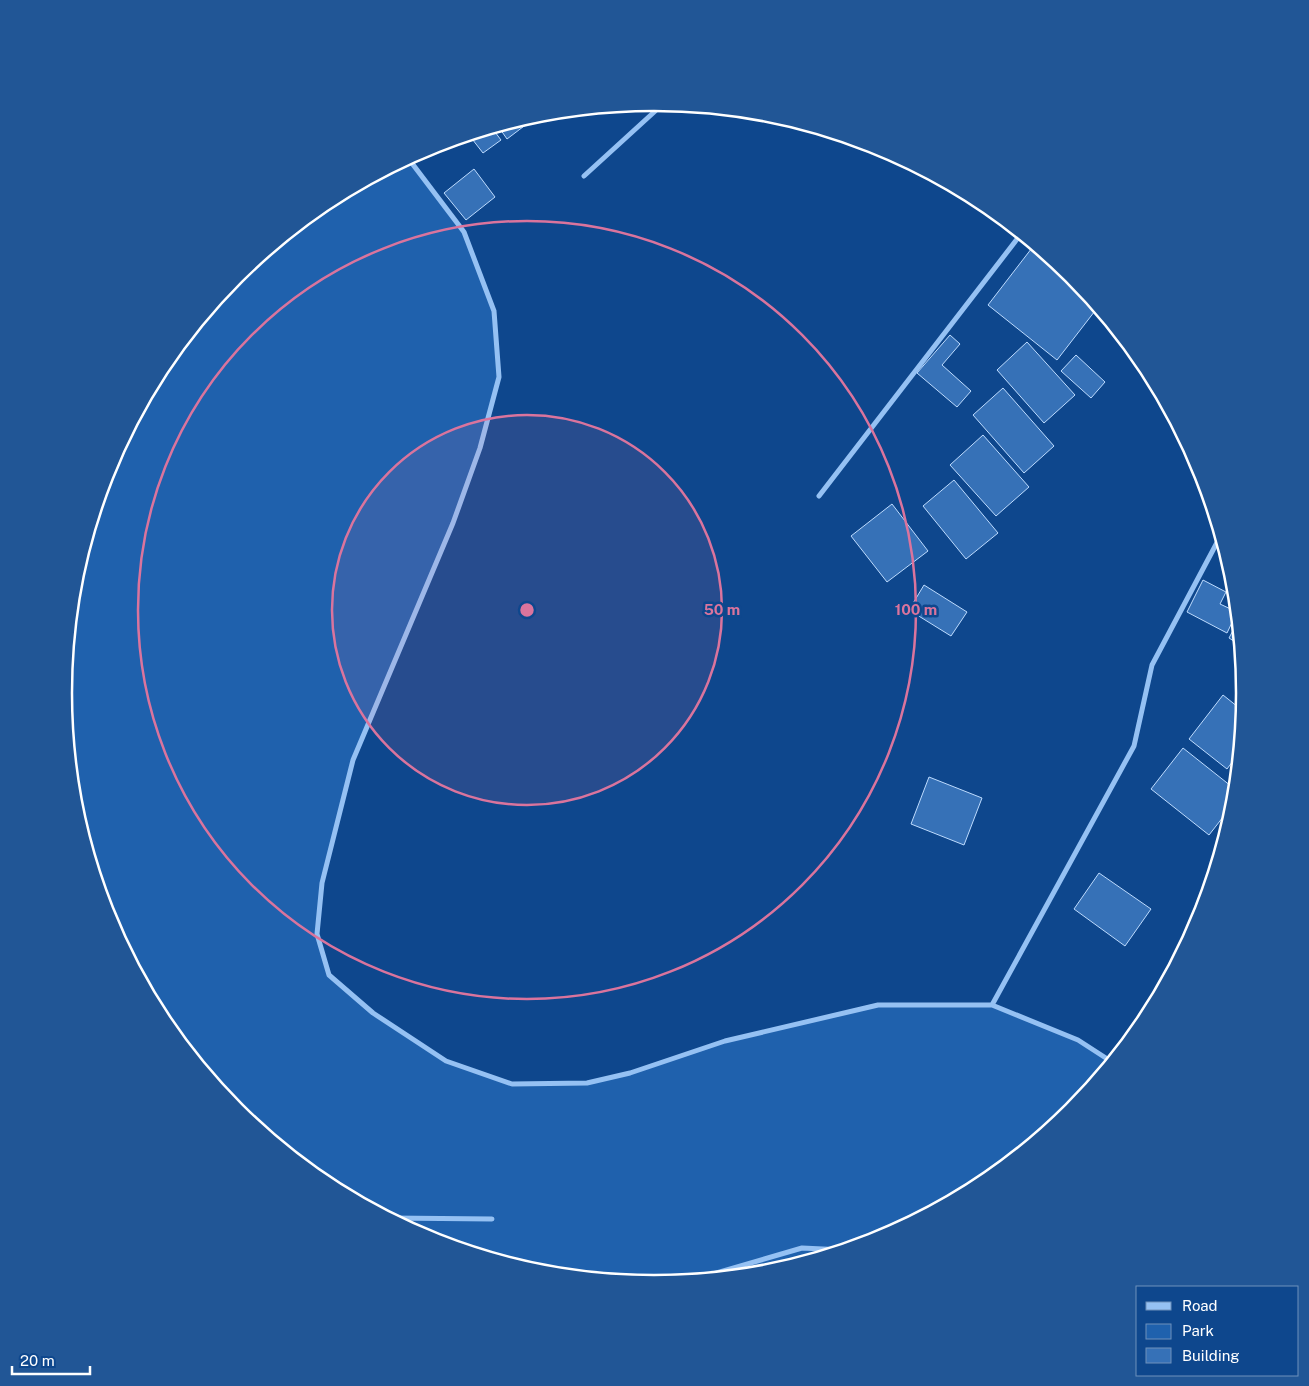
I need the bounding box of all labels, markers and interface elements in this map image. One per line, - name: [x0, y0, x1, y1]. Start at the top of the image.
- centre of rings: [518, 601, 536, 619]
- text: 50 m: [704, 601, 740, 618]
- text: 100 m: [895, 601, 937, 618]
- legend: [1136, 1286, 1299, 1376]
- text: Road: [1182, 1297, 1218, 1314]
- text: Park: [1182, 1322, 1214, 1339]
- scale bar: [12, 1344, 90, 1376]
- text: Building: [1182, 1347, 1240, 1364]
- text: 20 m: [20, 1352, 55, 1369]

